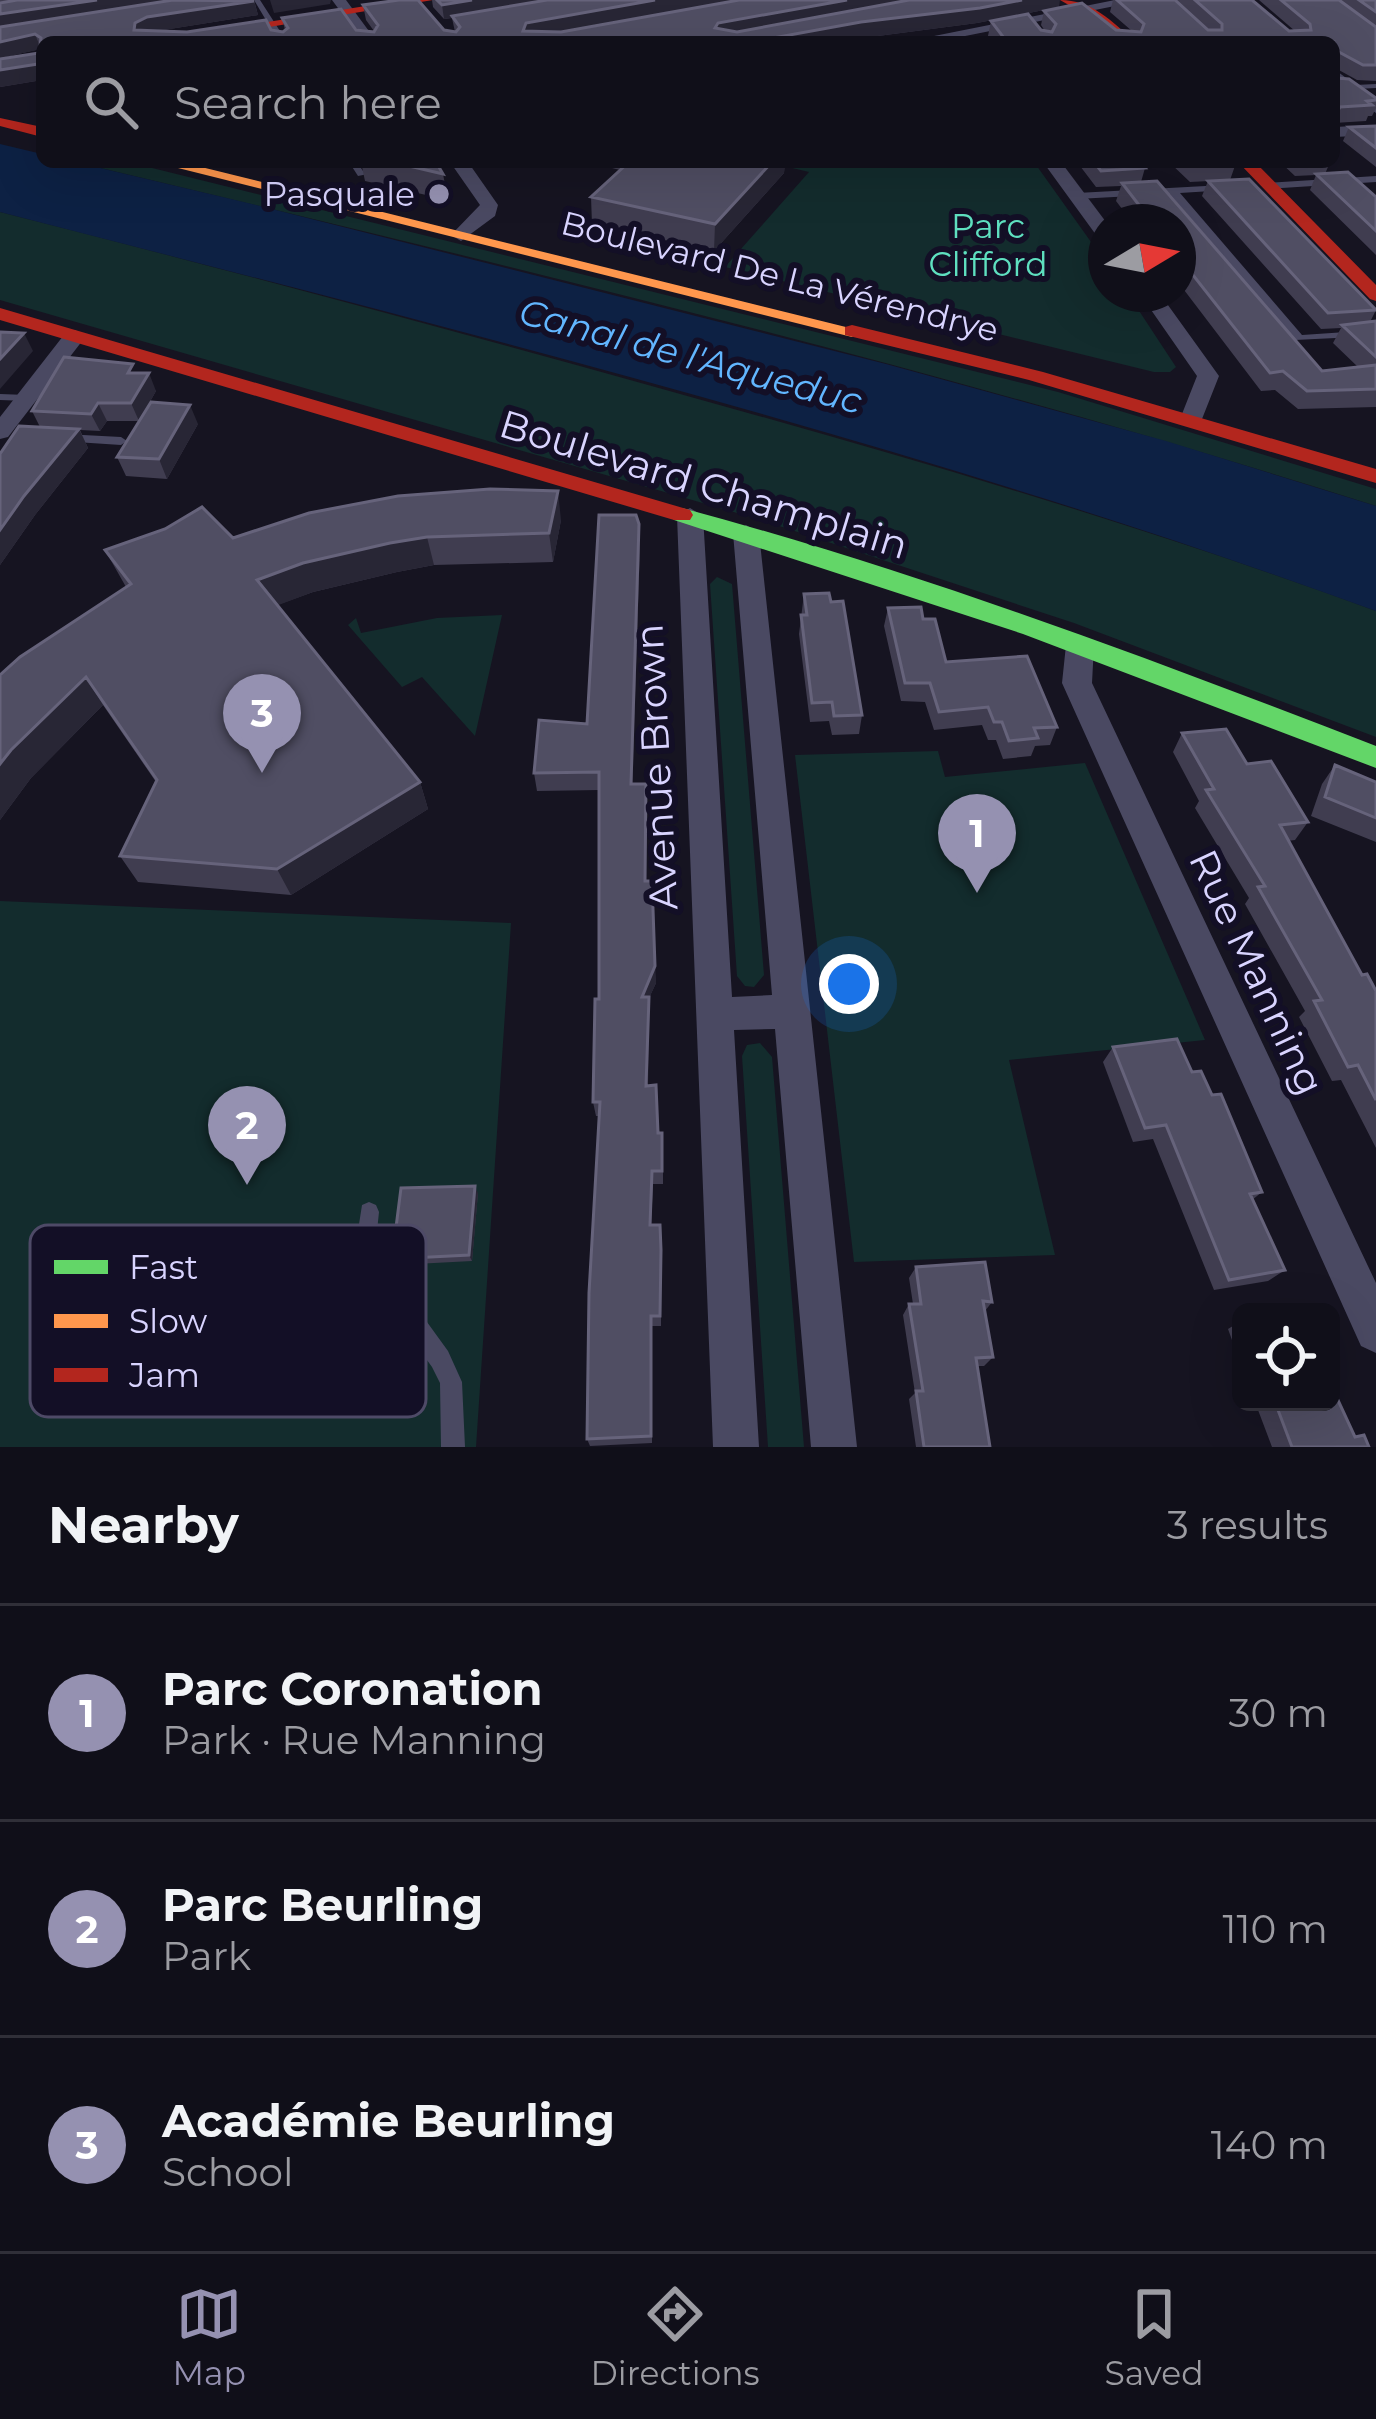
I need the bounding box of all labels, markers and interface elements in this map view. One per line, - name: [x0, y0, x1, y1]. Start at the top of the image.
- search box: [36, 36, 1340, 168]
- icon: search: [78, 69, 144, 135]
- text: Search here: [174, 75, 442, 130]
- place label: Pasquale: [263, 174, 415, 214]
- marker: Pasquale: [426, 181, 452, 207]
- street label: Boulevard De La Vérendrye: [557, 202, 1003, 350]
- north arrow: [1088, 204, 1196, 312]
- park label: Parc Clifford: [928, 206, 1048, 284]
- water label: Canal de l'Aqueduc: [515, 289, 867, 423]
- street label: Boulevard Champlain: [494, 399, 914, 569]
- street label: Avenue Brown: [625, 623, 687, 911]
- pin: 3: [223, 674, 301, 773]
- pin: 1: [938, 794, 1016, 893]
- street label: Rue Manning: [1179, 842, 1335, 1102]
- your location: [819, 954, 879, 1014]
- pin: 2: [208, 1086, 286, 1185]
- legend: [30, 1225, 426, 1417]
- text: Fast: [129, 1247, 198, 1287]
- text: Slow: [129, 1301, 207, 1341]
- map controls: [1232, 1303, 1340, 1411]
- button: locate: [1232, 1303, 1340, 1411]
- text: Jam: [128, 1355, 200, 1395]
- text: Nearby: [48, 1494, 239, 1556]
- text: 3 results: [1167, 1501, 1328, 1549]
- text: Parc Coronation: [162, 1661, 543, 1716]
- text: 1: [79, 1689, 95, 1737]
- text: 30 m: [1229, 1689, 1328, 1737]
- text: Park · Rue Manning: [162, 1716, 546, 1764]
- text: Parc Beurling: [162, 1877, 483, 1932]
- text: 2: [75, 1905, 99, 1953]
- text: 110 m: [1222, 1905, 1328, 1953]
- text: Park: [162, 1932, 251, 1980]
- text: Académie Beurling: [162, 2093, 615, 2148]
- text: 3: [75, 2121, 99, 2169]
- text: 140 m: [1211, 2121, 1328, 2169]
- text: School: [162, 2148, 293, 2196]
- tab: Map: [172, 2281, 246, 2393]
- tab: Directions: [591, 2281, 760, 2393]
- tab: Saved: [1104, 2281, 1204, 2393]

